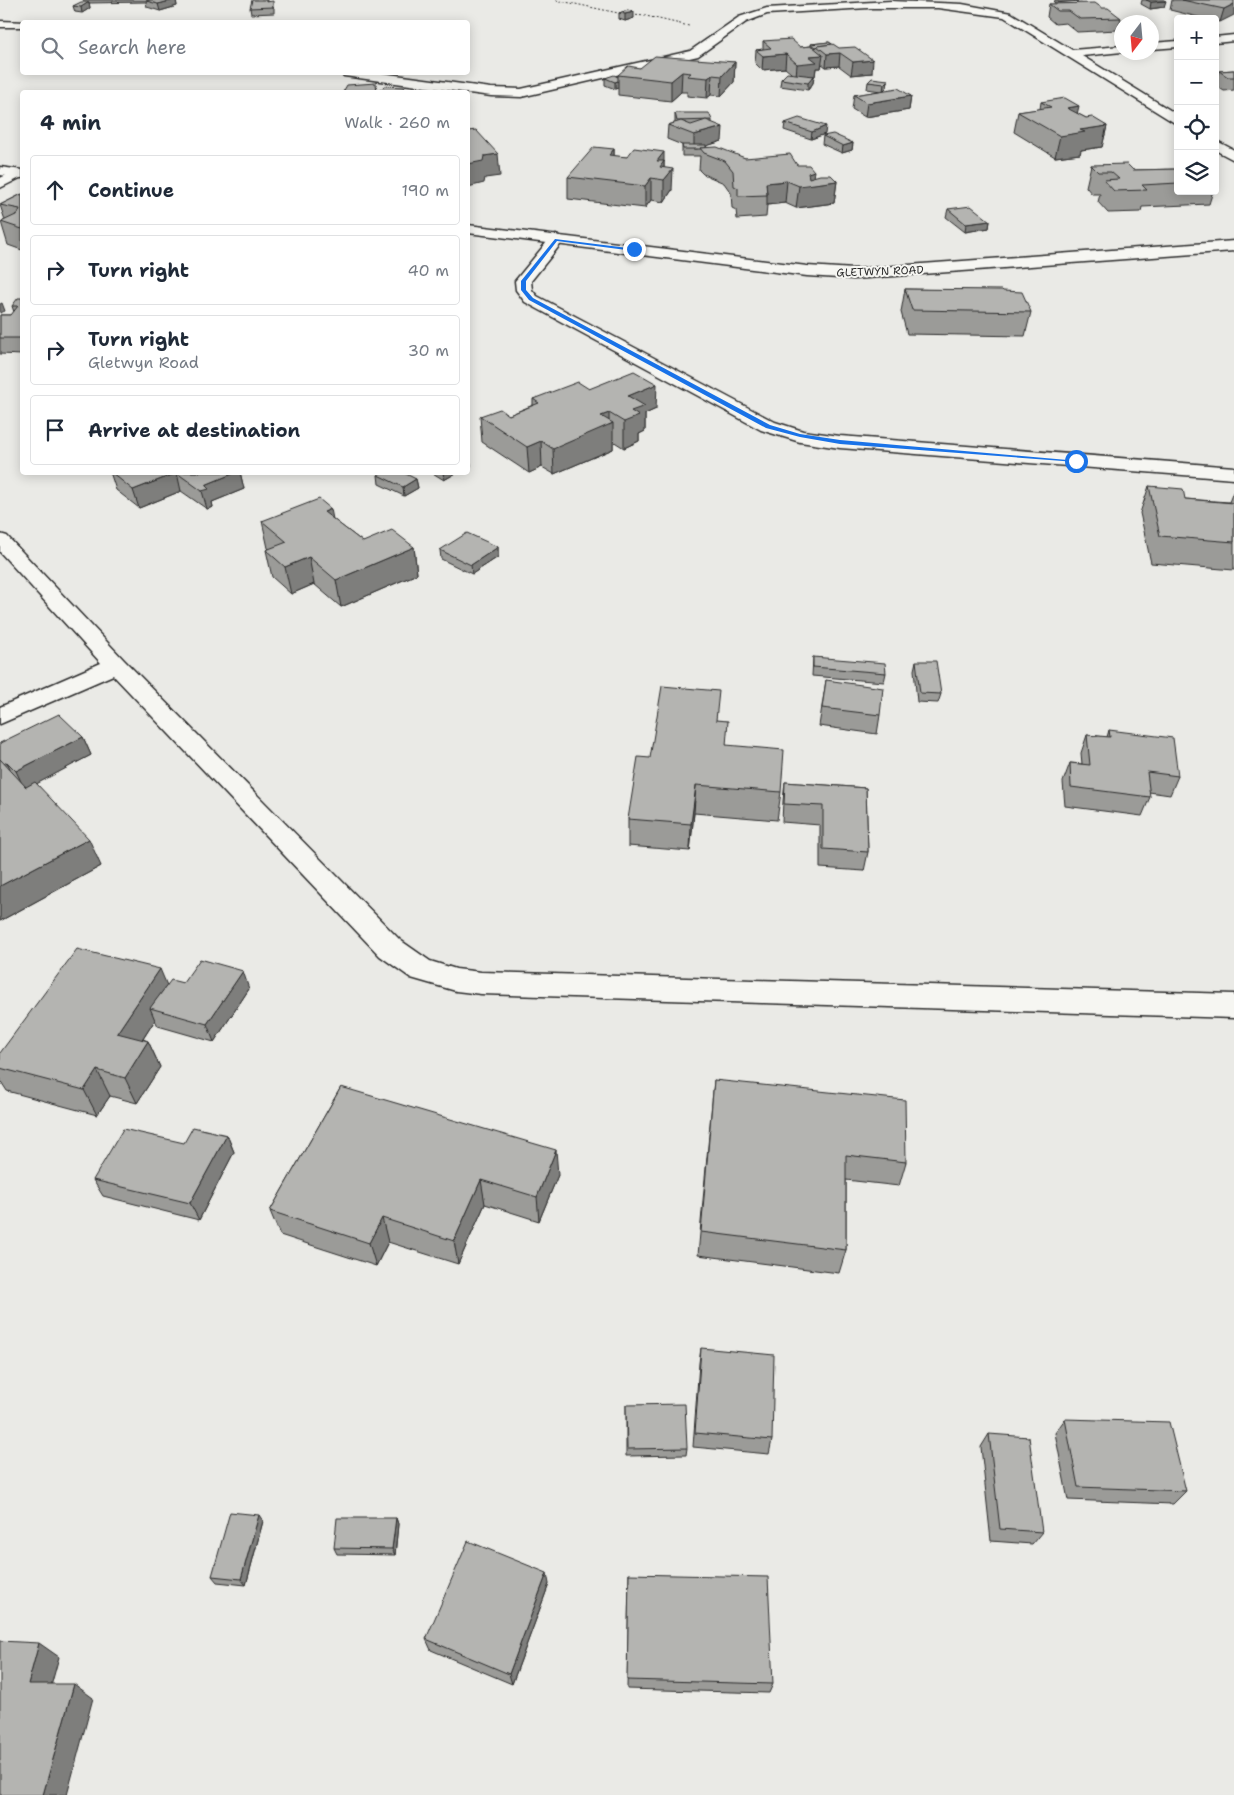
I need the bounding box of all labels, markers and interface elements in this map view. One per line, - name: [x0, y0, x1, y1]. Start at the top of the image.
- north arrow: [1114, 15, 1159, 60]
- map controls: [1174, 15, 1219, 195]
- button: +: [1174, 15, 1219, 60]
- search box: [20, 20, 470, 75]
- icon: search: [38, 34, 66, 62]
- text: Search here: [78, 35, 187, 60]
- button: −: [1174, 60, 1219, 105]
- button: locate: [1174, 105, 1219, 150]
- text: 4 min: [40, 109, 101, 137]
- text: Walk · 260 m: [344, 112, 450, 133]
- button: layers: [1174, 150, 1219, 195]
- icon: ahead: [41, 176, 69, 204]
- text: Continue: [88, 178, 174, 203]
- text: 190 m: [402, 180, 449, 201]
- route end: [623, 238, 646, 261]
- icon: right: [41, 256, 69, 284]
- text: Turn right: [88, 258, 189, 283]
- text: 40 m: [407, 260, 449, 281]
- street label: GLETWYN ROAD: [836, 262, 924, 281]
- text: Turn right: [88, 327, 189, 352]
- icon: right: [41, 336, 69, 364]
- text: 30 m: [408, 340, 449, 361]
- text: Gletwyn Road: [88, 352, 199, 373]
- icon: arrive: [41, 416, 69, 444]
- text: Arrive at destination: [88, 418, 300, 443]
- route start: [1065, 450, 1088, 473]

